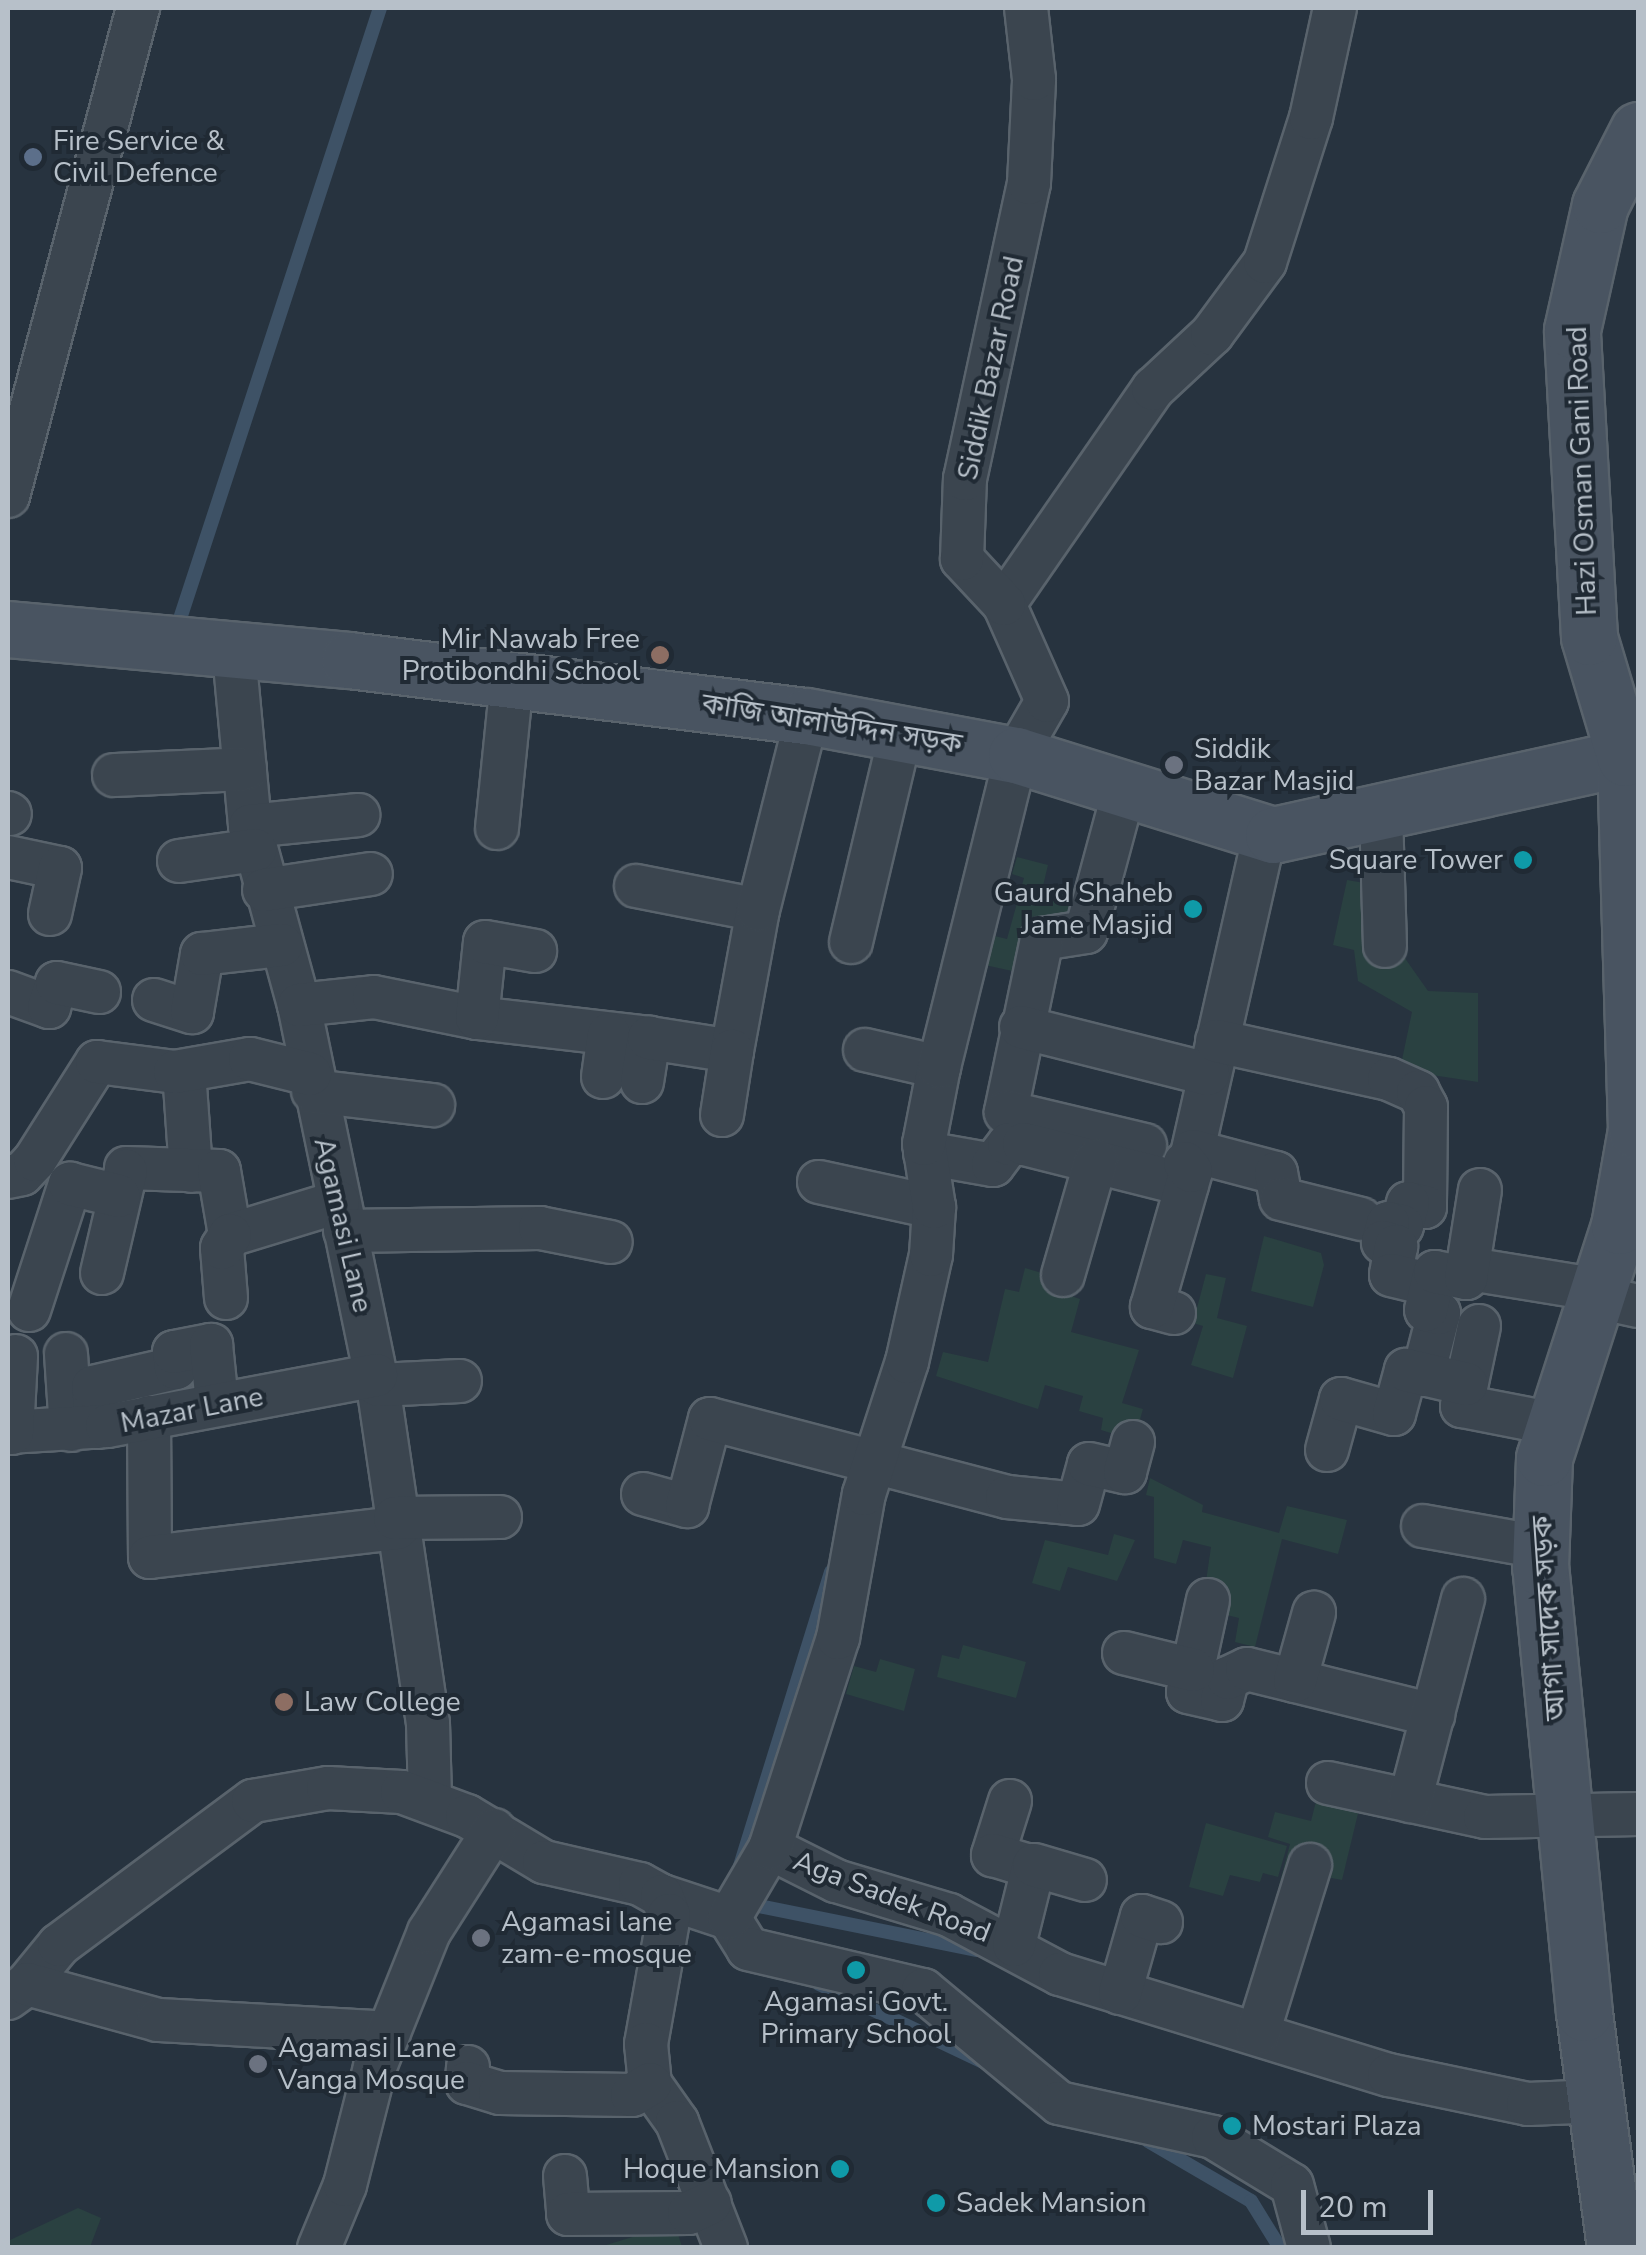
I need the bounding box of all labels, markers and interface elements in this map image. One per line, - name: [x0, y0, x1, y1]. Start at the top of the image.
- place label: Fire Service & Civil Defence: [53, 124, 225, 190]
- marker: Fire Service & Civil Defence: [22, 146, 44, 168]
- street label: Siddik Bazar Road: [951, 253, 1031, 483]
- street label: Hazi Osman Gani Road: [1560, 326, 1604, 616]
- place label: Mir Nawab Free Protibondhi School: [402, 622, 640, 688]
- marker: Mir Nawab Free Protibondhi School: [649, 644, 671, 666]
- street label: কাজি আলাউদ্দিন সড়ক: [699, 687, 965, 761]
- place label: Siddik Bazar Masjid: [1194, 732, 1354, 798]
- marker: Siddik Bazar Masjid: [1163, 754, 1185, 776]
- place label: Square Tower: [1329, 843, 1503, 877]
- marker: Square Tower: [1512, 849, 1534, 871]
- place label: Gaurd Shaheb Jame Masjid: [994, 876, 1173, 942]
- marker: Gaurd Shaheb Jame Masjid: [1182, 898, 1204, 920]
- street label: Agamasi Lane: [307, 1134, 379, 1316]
- street label: Mazar Lane: [118, 1380, 266, 1440]
- street label: আগা সাদেক সড়ক: [1525, 1514, 1573, 1722]
- place label: Law College: [304, 1685, 461, 1719]
- marker: Law College: [273, 1691, 295, 1713]
- street label: Aga Sadek Road: [789, 1844, 995, 1950]
- place label: Agamasi lane zam-e-mosque: [501, 1905, 692, 1971]
- marker: Agamasi lane zam-e-mosque: [470, 1927, 492, 1949]
- marker: Agamasi Govt. Primary School: [845, 1959, 867, 1981]
- place label: Agamasi Govt. Primary School: [761, 1985, 951, 2051]
- place label: Agamasi Lane Vanga Mosque: [278, 2031, 465, 2097]
- marker: Agamasi Lane Vanga Mosque: [247, 2053, 269, 2075]
- place label: Mostari Plaza: [1252, 2109, 1422, 2143]
- marker: Mostari Plaza: [1221, 2115, 1243, 2137]
- place label: Hoque Mansion: [623, 2152, 820, 2186]
- marker: Hoque Mansion: [829, 2158, 851, 2180]
- scale bar: [1306, 2170, 1438, 2232]
- place label: Sadek Mansion: [956, 2186, 1147, 2220]
- text: 20 m: [1318, 2187, 1387, 2228]
- marker: Sadek Mansion: [925, 2192, 947, 2214]

